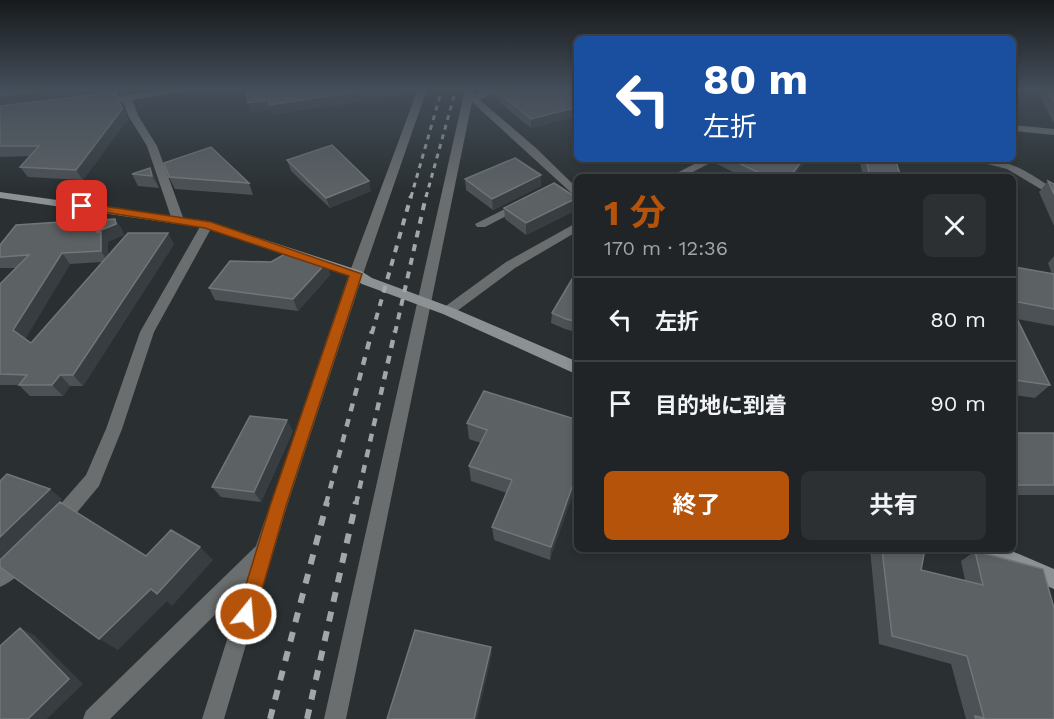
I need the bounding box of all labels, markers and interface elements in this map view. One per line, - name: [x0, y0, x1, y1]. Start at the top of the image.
- text: 80 m: [703, 55, 808, 104]
- icon: left: [604, 60, 682, 138]
- text: 左折: [703, 111, 757, 143]
- pin: [56, 180, 107, 231]
- icon: arrive: [65, 189, 98, 222]
- text: 1 分: [604, 192, 666, 234]
- button: close: [923, 194, 986, 257]
- text: 170 m · 12:36: [604, 236, 728, 260]
- icon: left: [604, 303, 637, 336]
- text: 80 m: [930, 307, 986, 332]
- text: 左折: [655, 309, 699, 334]
- icon: arrive: [604, 387, 637, 420]
- text: 90 m: [930, 391, 986, 416]
- text: 目的地に到着: [655, 393, 787, 418]
- button: 終了: [604, 471, 789, 540]
- button: 共有: [801, 471, 986, 540]
- position arrow: [214, 582, 278, 646]

